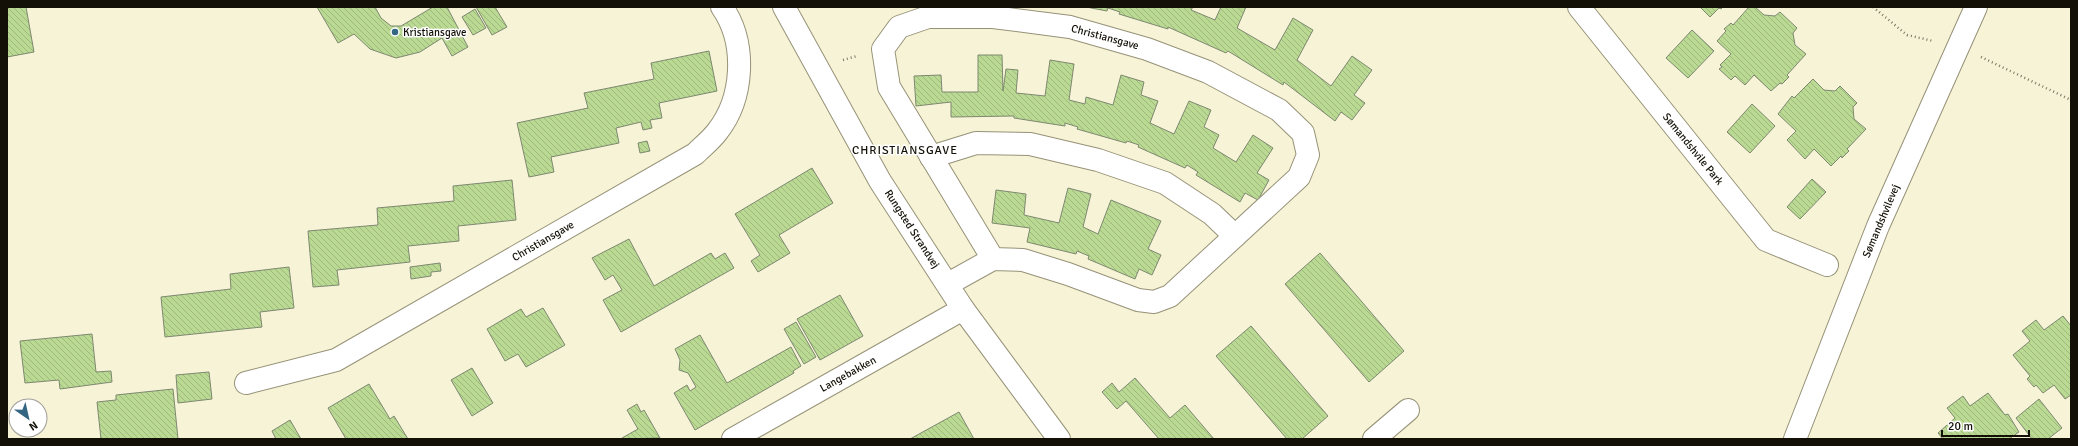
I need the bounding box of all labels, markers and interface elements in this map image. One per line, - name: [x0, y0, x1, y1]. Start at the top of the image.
- street label: Christiansgave: [1070, 22, 1140, 52]
- place label: Kristiansgave: [403, 26, 466, 39]
- marker: Kristiansgave: [390, 27, 400, 37]
- street label: Sømandshvile Park: [1660, 110, 1726, 188]
- district label: CHRISTIANSGAVE: [852, 143, 958, 158]
- street label: Sømandshvilevej: [1860, 182, 1902, 260]
- street label: Rungsted Strandvej: [882, 187, 942, 271]
- street label: Christiansgave: [510, 218, 576, 264]
- street label: Langebakken: [818, 353, 878, 395]
- north arrow: [8, 398, 48, 438]
- scale bar: [1942, 412, 2029, 438]
- text: N: [27, 418, 40, 433]
- text: 20 m: [1948, 419, 1973, 434]

